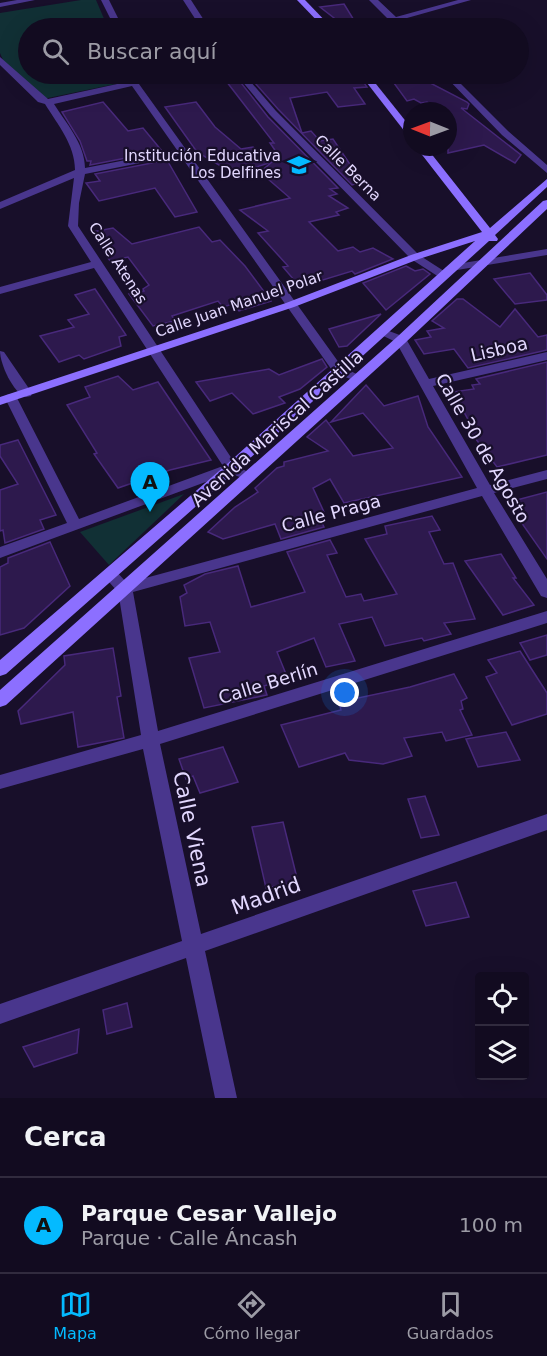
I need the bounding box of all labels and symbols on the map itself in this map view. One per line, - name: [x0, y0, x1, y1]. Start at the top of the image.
- north arrow: [403, 102, 457, 156]
- street label: Calle Berna: [311, 131, 385, 205]
- place label: Institución Educativa Los Delfines: [124, 147, 281, 182]
- school or university icon: Institución Educativa Los Delfines: [286, 152, 312, 178]
- street label: Calle Atenas: [85, 219, 151, 307]
- street label: Calle Juan Manuel Polar: [153, 267, 326, 341]
- street label: Lisboa: [468, 332, 530, 366]
- street label: Avenida Mariscal Castilla: [187, 345, 367, 511]
- street label: Calle 30 de Agosto: [432, 369, 534, 527]
- pin: A: [130, 462, 170, 512]
- street label: Calle Praga: [279, 490, 383, 536]
- street label: Calle Berlín: [216, 658, 320, 708]
- your location: [330, 678, 359, 707]
- street label: Calle Viena: [168, 769, 216, 889]
- street label: Madrid: [228, 872, 304, 920]

